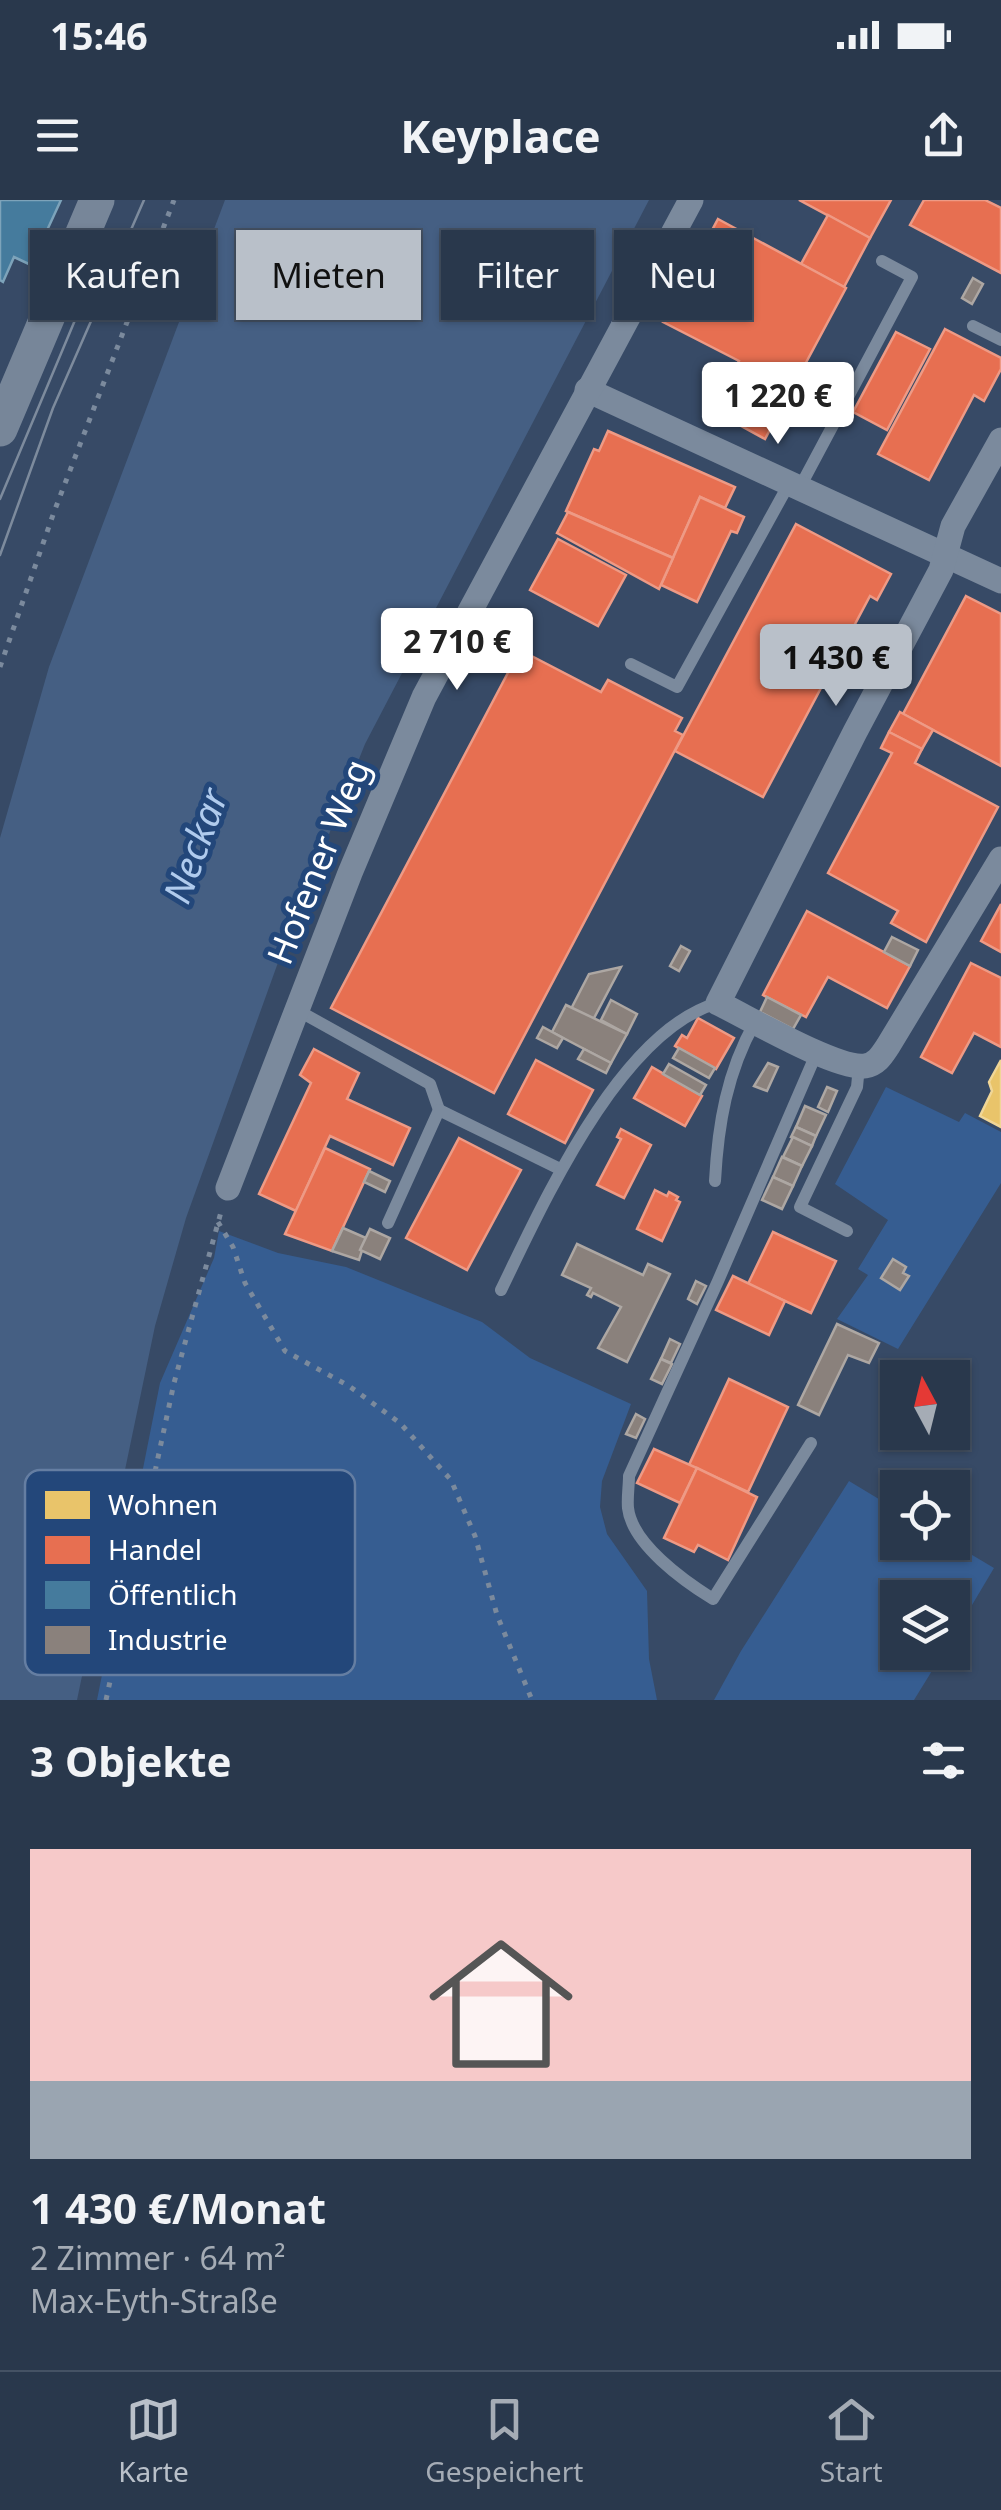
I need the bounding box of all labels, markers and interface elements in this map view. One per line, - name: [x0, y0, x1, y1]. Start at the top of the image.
- text: 15:46: [50, 9, 148, 61]
- text: Keyplace: [400, 105, 601, 166]
- icon: menu: [30, 108, 85, 163]
- icon: share: [916, 108, 971, 163]
- chip: Kaufen: [30, 230, 216, 320]
- chip: Mieten: [236, 230, 421, 320]
- chip: Filter: [441, 230, 594, 320]
- chip: Neu: [614, 230, 752, 320]
- pin: 1 220 €: [686, 362, 870, 447]
- text: 1 220 €: [724, 373, 832, 416]
- pin: 2 710 €: [365, 608, 549, 693]
- text: 2 710 €: [403, 619, 511, 662]
- pin: 1 430 €: [744, 624, 928, 709]
- text: 1 430 €: [782, 635, 890, 678]
- street label: Hofener Weg: [255, 752, 380, 971]
- water label: Neckar: [149, 779, 239, 910]
- north arrow: [880, 1360, 970, 1450]
- map controls: [880, 1360, 970, 1670]
- legend: [25, 1470, 355, 1675]
- button: locate: [880, 1470, 970, 1560]
- text: Wohnen: [108, 1485, 218, 1523]
- text: Handel: [108, 1530, 202, 1568]
- text: Öffentlich: [108, 1575, 238, 1613]
- button: layers: [880, 1580, 970, 1670]
- text: Industrie: [108, 1620, 227, 1658]
- text: 3 Objekte: [30, 1732, 232, 1789]
- icon: filters: [916, 1733, 971, 1788]
- icon: home: [411, 1914, 591, 2094]
- text: 1 430 €/Monat: [30, 2179, 326, 2236]
- text: 2 Zimmer · 64 m²: [30, 2236, 286, 2279]
- text: Max-Eyth-Straße: [30, 2279, 278, 2322]
- tab: Karte: [118, 2392, 189, 2490]
- tab: Gespeichert: [425, 2392, 583, 2490]
- tab: Start: [820, 2392, 883, 2490]

